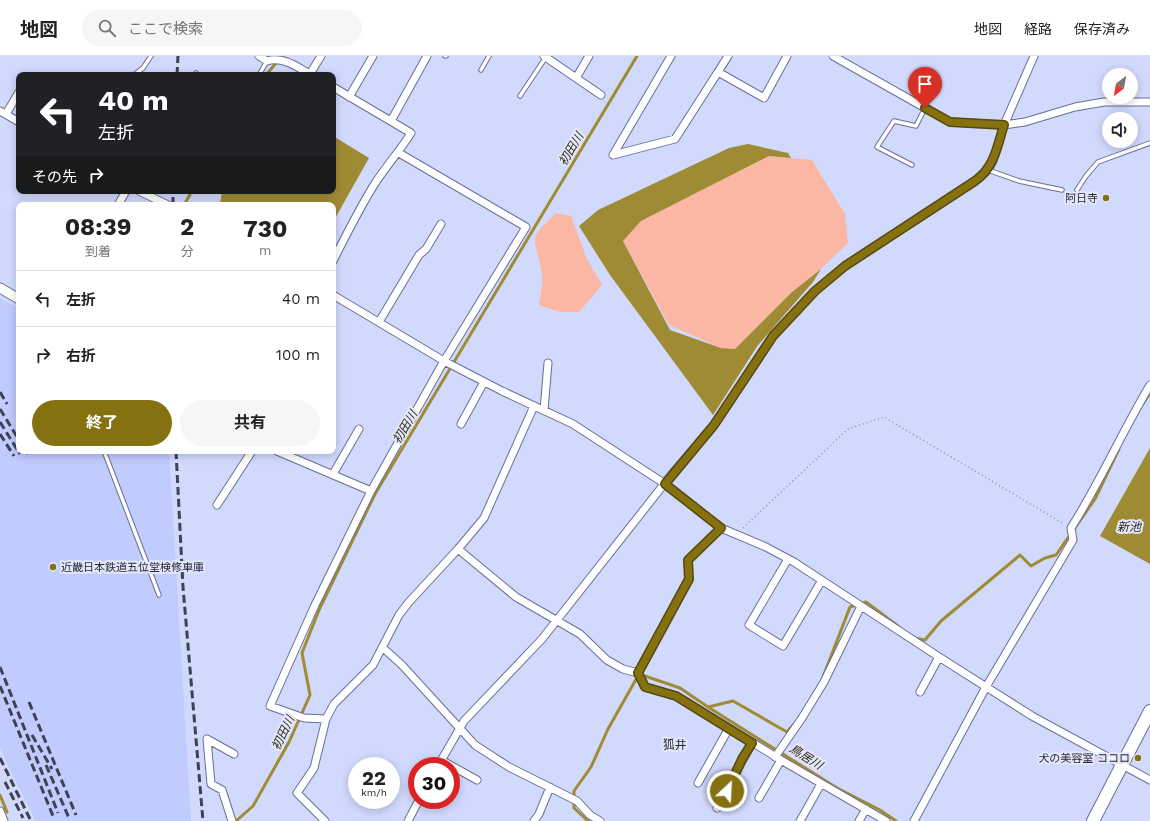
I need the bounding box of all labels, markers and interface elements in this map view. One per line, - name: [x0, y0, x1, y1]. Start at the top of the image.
- search box: [82, 10, 362, 46]
- icon: search: [96, 17, 118, 39]
- text: 地図: [20, 18, 58, 41]
- text: ここで検索: [128, 20, 203, 38]
- text: 地図: [974, 21, 1002, 37]
- text: 経路: [1024, 21, 1052, 37]
- text: 保存済み: [1074, 21, 1130, 37]
- pin: [908, 67, 942, 108]
- north arrow: [1102, 68, 1138, 104]
- map controls: [1102, 68, 1138, 148]
- icon: arrive: [914, 73, 936, 95]
- text: 40 m: [98, 84, 168, 117]
- icon: left: [32, 88, 84, 140]
- button: sound: [1102, 112, 1138, 148]
- text: 左折: [98, 122, 134, 143]
- water label: 初田川: [556, 128, 587, 168]
- icon: right: [85, 164, 107, 186]
- text: その先: [32, 168, 77, 186]
- place label: 阿日寺: [1065, 192, 1098, 205]
- marker: 阿日寺: [1101, 193, 1111, 203]
- text: 08:39: [65, 213, 131, 241]
- text: 2: [180, 213, 194, 241]
- text: 730: [243, 215, 287, 243]
- text: m: [259, 243, 271, 258]
- text: 到着: [85, 244, 111, 259]
- text: 分: [181, 244, 194, 259]
- icon: left: [32, 288, 54, 310]
- text: 40 m: [282, 290, 320, 308]
- text: 左折: [66, 291, 96, 309]
- icon: right: [32, 344, 54, 366]
- text: 100 m: [276, 346, 320, 364]
- text: 右折: [66, 347, 96, 365]
- button: 終了: [32, 400, 172, 446]
- button: 共有: [180, 400, 320, 446]
- water label: 初田川: [390, 406, 421, 446]
- water label: 新池: [1117, 520, 1142, 534]
- place label: 近畿日本鉄道五位堂検修車庫: [61, 561, 204, 574]
- marker: 近畿日本鉄道五位堂検修車庫: [48, 562, 58, 572]
- water label: 初田川: [269, 712, 298, 752]
- district label: 狐井: [663, 738, 687, 752]
- water label: 鳥居川: [787, 742, 827, 774]
- place label: 犬の美容室 ココロ: [1038, 752, 1130, 765]
- marker: 犬の美容室 ココロ: [1133, 753, 1143, 763]
- speed limit sign: 30: [408, 757, 460, 809]
- text: 22: [362, 766, 386, 790]
- position arrow: [706, 770, 748, 812]
- text: km/h: [361, 787, 387, 798]

